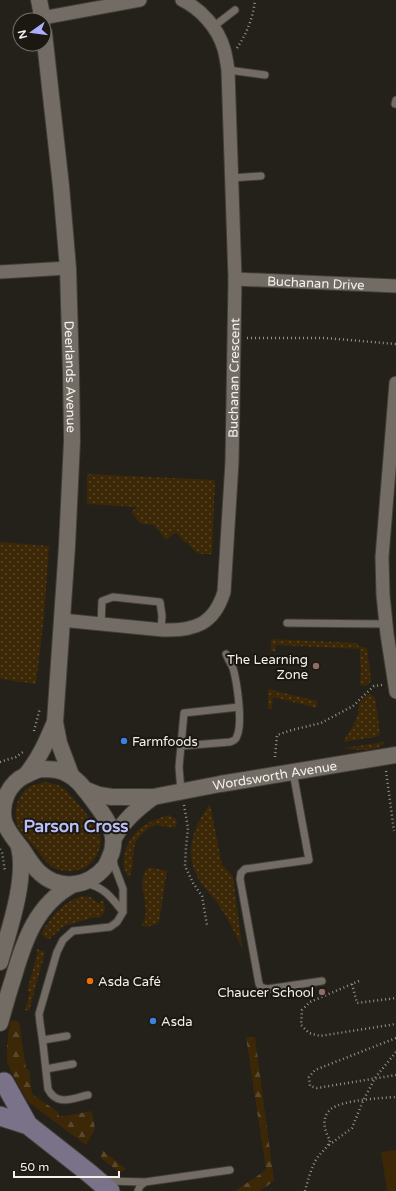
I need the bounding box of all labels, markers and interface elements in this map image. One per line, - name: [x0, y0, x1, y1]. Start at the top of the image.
- north arrow: [12, 12, 52, 52]
- text: N: [15, 28, 30, 40]
- street label: Buchanan Drive: [267, 273, 365, 294]
- street label: Buchanan Crescent: [225, 318, 243, 438]
- street label: Deerlands Avenue: [61, 320, 79, 433]
- place label: The Learning Zone: [227, 652, 308, 683]
- marker: The Learning Zone: [311, 661, 321, 671]
- place label: Farmfoods: [132, 734, 198, 750]
- marker: Farmfoods: [119, 736, 129, 746]
- street label: Wordsworth Avenue: [211, 758, 338, 794]
- district label: Parson Cross: [24, 816, 128, 837]
- place label: Asda Café: [98, 974, 161, 990]
- marker: Asda Café: [85, 976, 95, 986]
- place label: Chaucer School: [217, 985, 314, 1001]
- marker: Chaucer School: [317, 987, 327, 997]
- place label: Asda: [161, 1014, 192, 1030]
- marker: Asda: [148, 1016, 158, 1026]
- scale bar: [14, 1153, 119, 1179]
- text: 50 m: [20, 1160, 49, 1174]

